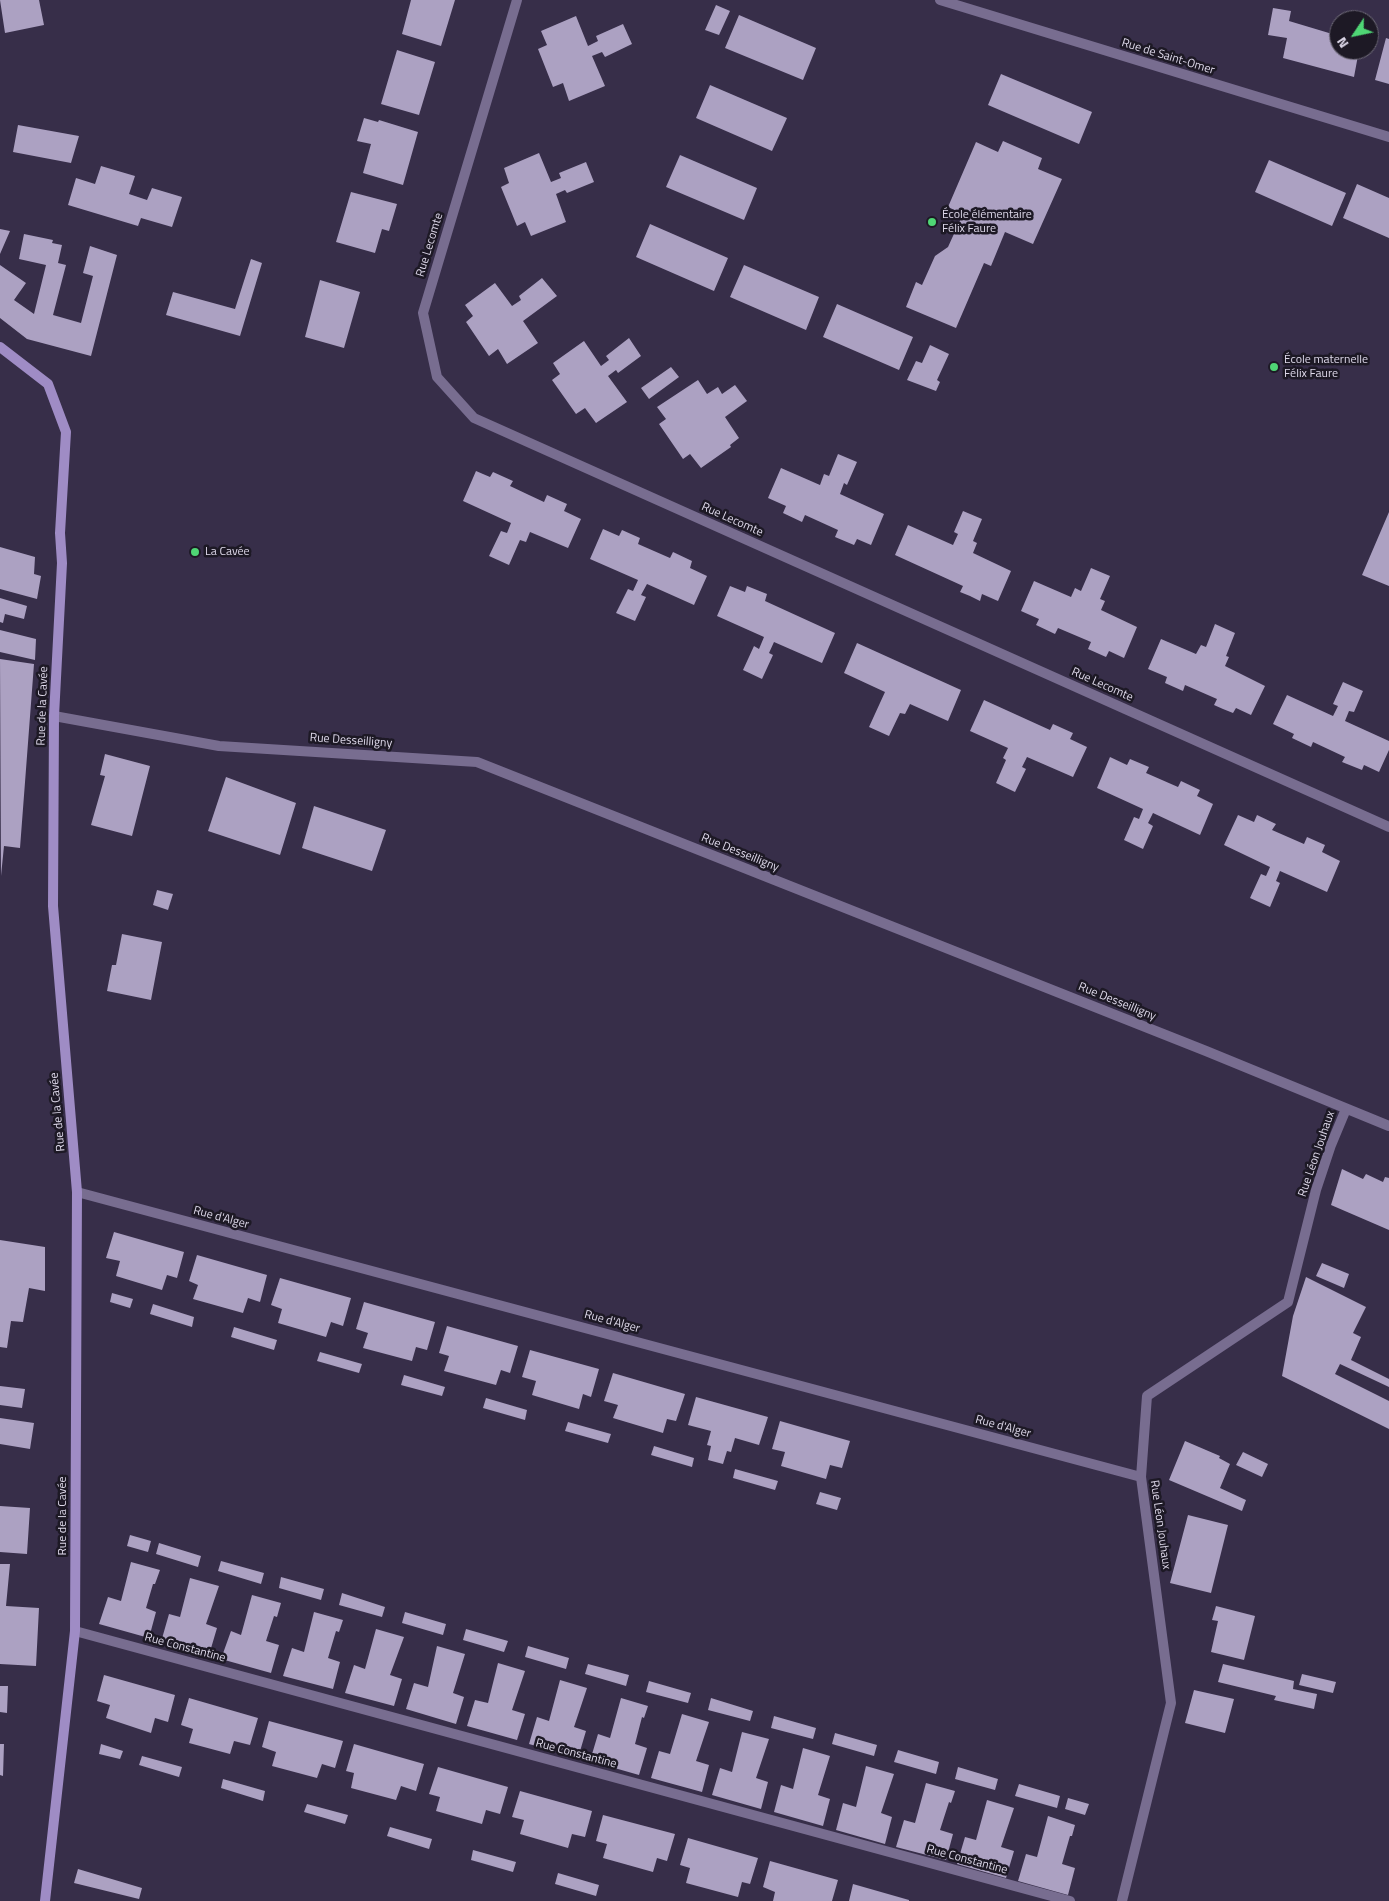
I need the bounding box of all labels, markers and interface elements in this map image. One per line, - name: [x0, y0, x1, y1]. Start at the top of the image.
- north arrow: [1329, 10, 1379, 60]
- text: N: [1331, 33, 1353, 53]
- street label: Rue de Saint-Omer: [1120, 36, 1216, 78]
- place label: École élémentaire Félix Faure: [942, 208, 1032, 236]
- street label: Rue Lecomte: [413, 211, 447, 279]
- marker: École élémentaire Félix Faure: [926, 216, 938, 228]
- place label: École maternelle Félix Faure: [1284, 353, 1368, 381]
- marker: École maternelle Félix Faure: [1268, 361, 1280, 373]
- street label: Rue Lecomte: [699, 500, 765, 540]
- place label: La Cavée: [205, 545, 250, 559]
- marker: La Cavée: [189, 546, 201, 558]
- street label: Rue Lecomte: [1069, 665, 1135, 705]
- street label: Rue de la Cavée: [34, 666, 52, 746]
- street label: Rue Desseilligny: [309, 731, 393, 751]
- street label: Rue Desseilligny: [699, 831, 781, 875]
- street label: Rue Desseilligny: [1076, 980, 1158, 1024]
- street label: Rue de la Cavée: [47, 1072, 69, 1152]
- street label: Rue Léon Jouhaux: [1296, 1109, 1338, 1199]
- street label: Rue d'Alger: [192, 1204, 250, 1232]
- street label: Rue d'Alger: [583, 1308, 641, 1336]
- street label: Rue d'Alger: [974, 1413, 1032, 1441]
- street label: Rue de la Cavée: [56, 1476, 70, 1556]
- street label: Rue Léon Jouhaux: [1147, 1479, 1173, 1571]
- street label: Rue Constantine: [143, 1630, 227, 1666]
- street label: Rue Constantine: [534, 1736, 618, 1772]
- street label: Rue Constantine: [925, 1842, 1009, 1878]

